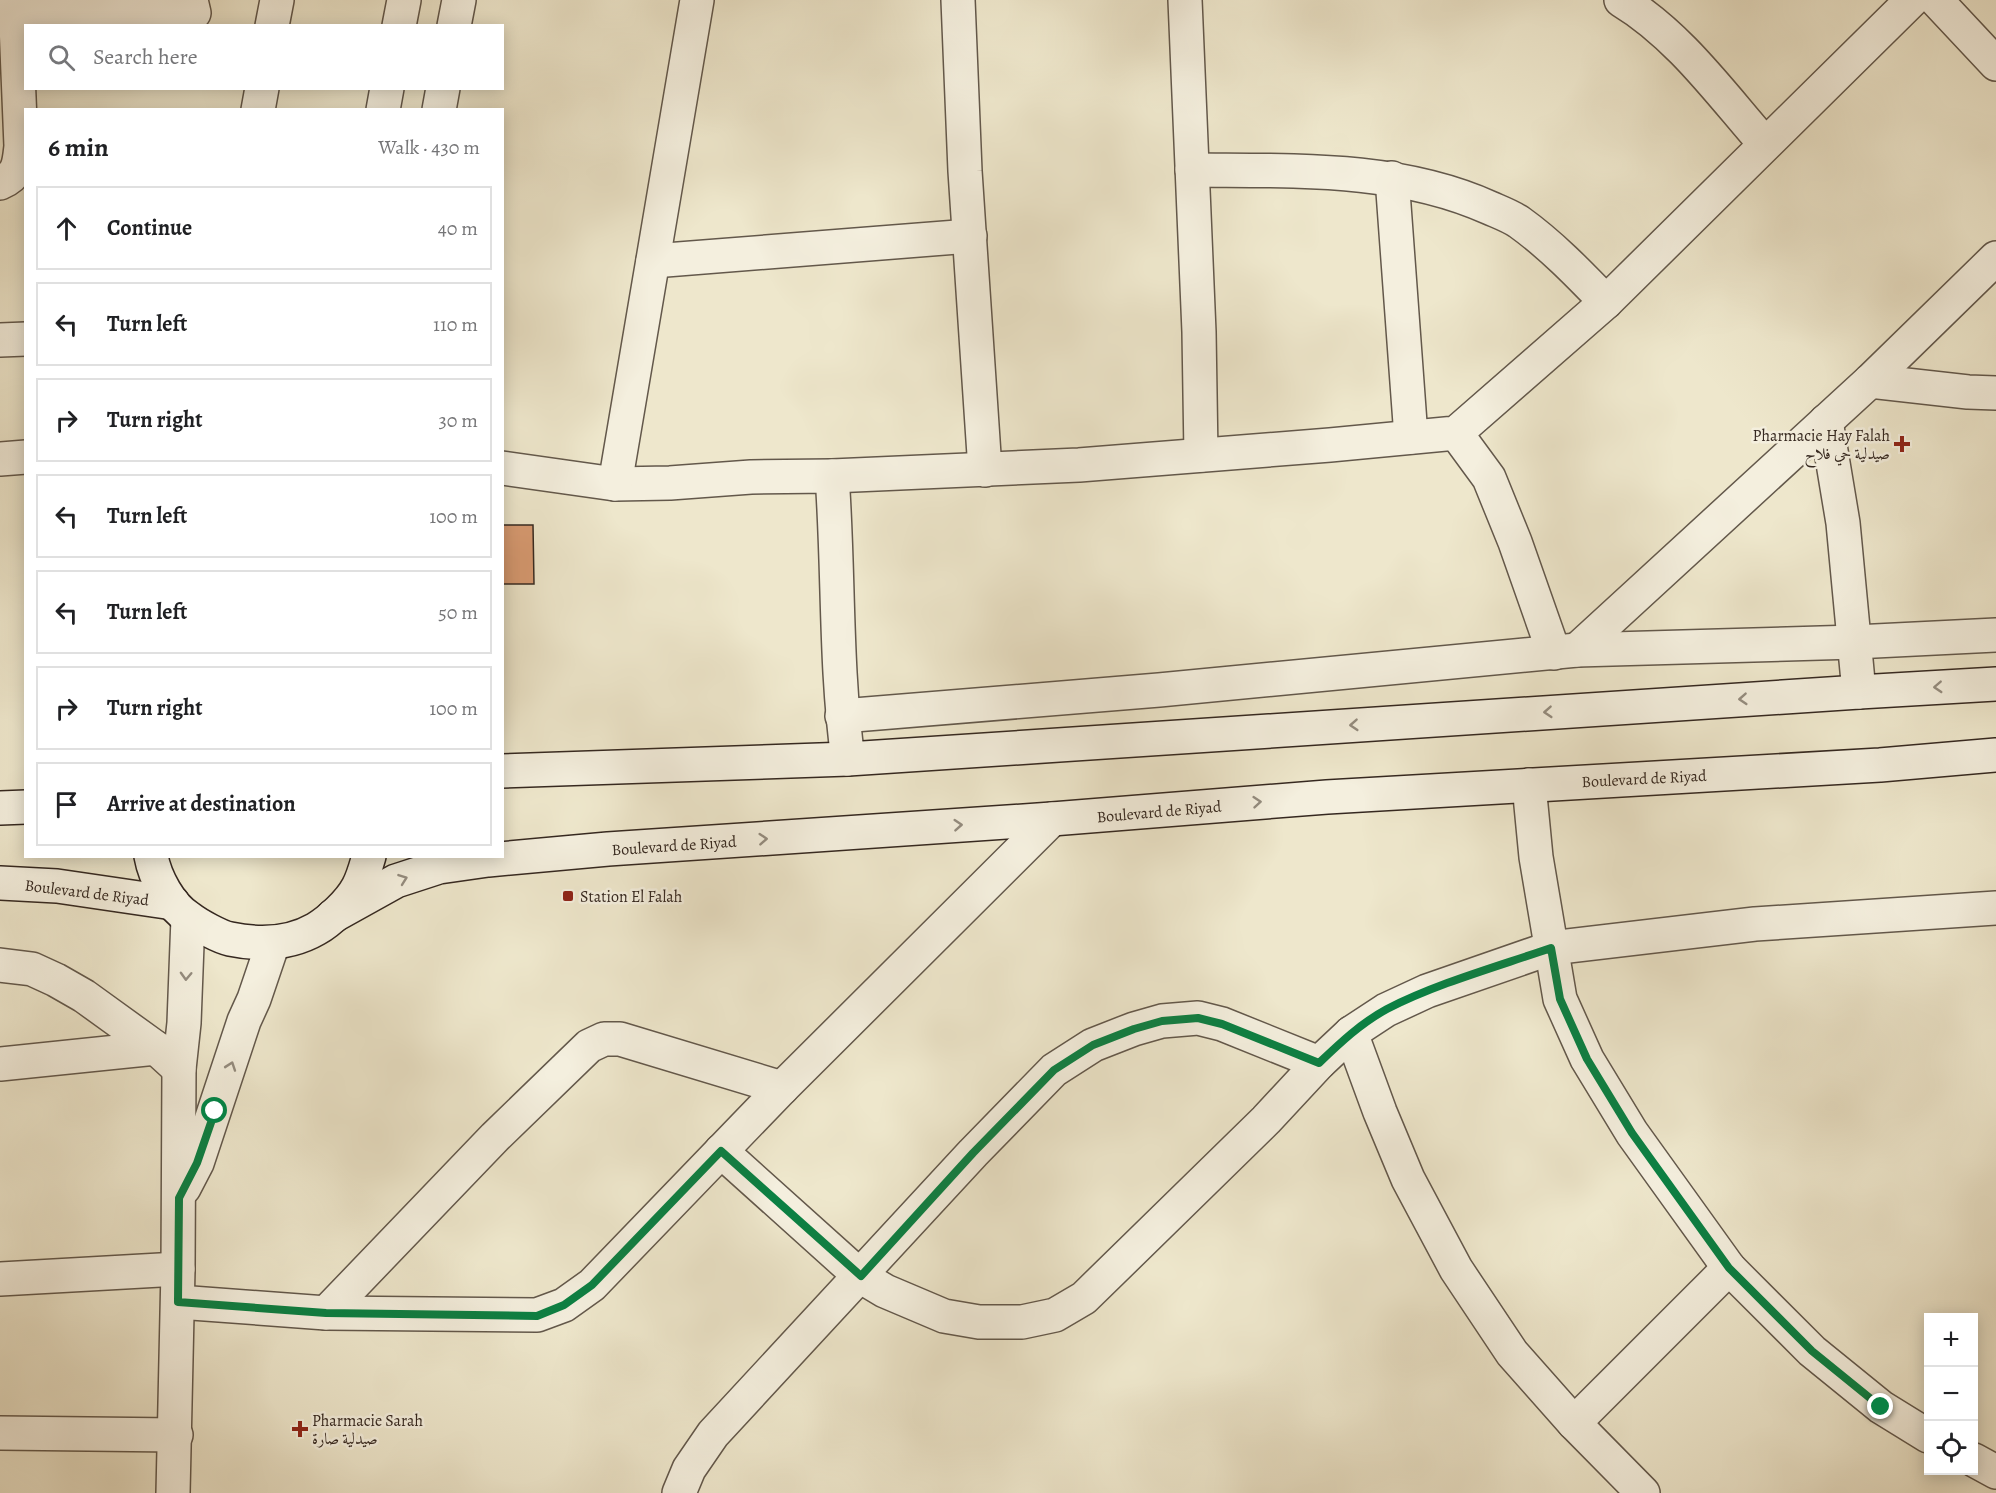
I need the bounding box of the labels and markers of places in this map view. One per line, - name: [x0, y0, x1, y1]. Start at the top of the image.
- place label: Pharmacie Hay Falah صيدلية حي فلاح: [1753, 425, 1890, 468]
- marker: Pharmacie Hay Falah صيدلية حي فلاح: [1895, 437, 1909, 451]
- place label: Station El Falah: [580, 886, 683, 908]
- marker: Station El Falah: [561, 889, 575, 903]
- place label: Pharmacie Sarah صيدلية صارة: [312, 1410, 423, 1450]
- marker: Pharmacie Sarah صيدلية صارة: [293, 1422, 307, 1436]

